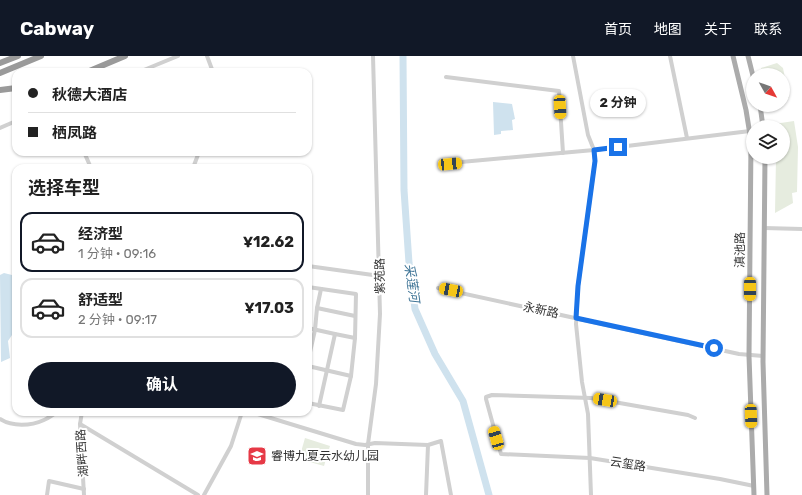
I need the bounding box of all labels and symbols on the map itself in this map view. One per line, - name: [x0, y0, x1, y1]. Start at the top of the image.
- north arrow: [746, 68, 790, 112]
- callout: 2 分钟: [590, 89, 646, 117]
- car: [553, 95, 567, 119]
- route end: [609, 138, 627, 156]
- car: [438, 157, 462, 171]
- street label: 滇池路: [733, 232, 747, 268]
- street label: 紫苑路: [373, 258, 387, 294]
- water label: 采莲河: [402, 263, 423, 306]
- car: [744, 277, 756, 301]
- car: [438, 282, 464, 298]
- street label: 永新路: [522, 299, 560, 321]
- route start: [705, 339, 723, 357]
- car: [592, 392, 618, 408]
- car: [745, 404, 757, 428]
- car: [487, 425, 505, 451]
- street label: 湖畔西路: [73, 429, 91, 477]
- school or university icon: 睿博九夏云水幼儿园: [246, 445, 268, 467]
- place label: 睿博九夏云水幼儿园: [271, 449, 379, 463]
- street label: 云玺路: [609, 454, 647, 474]

